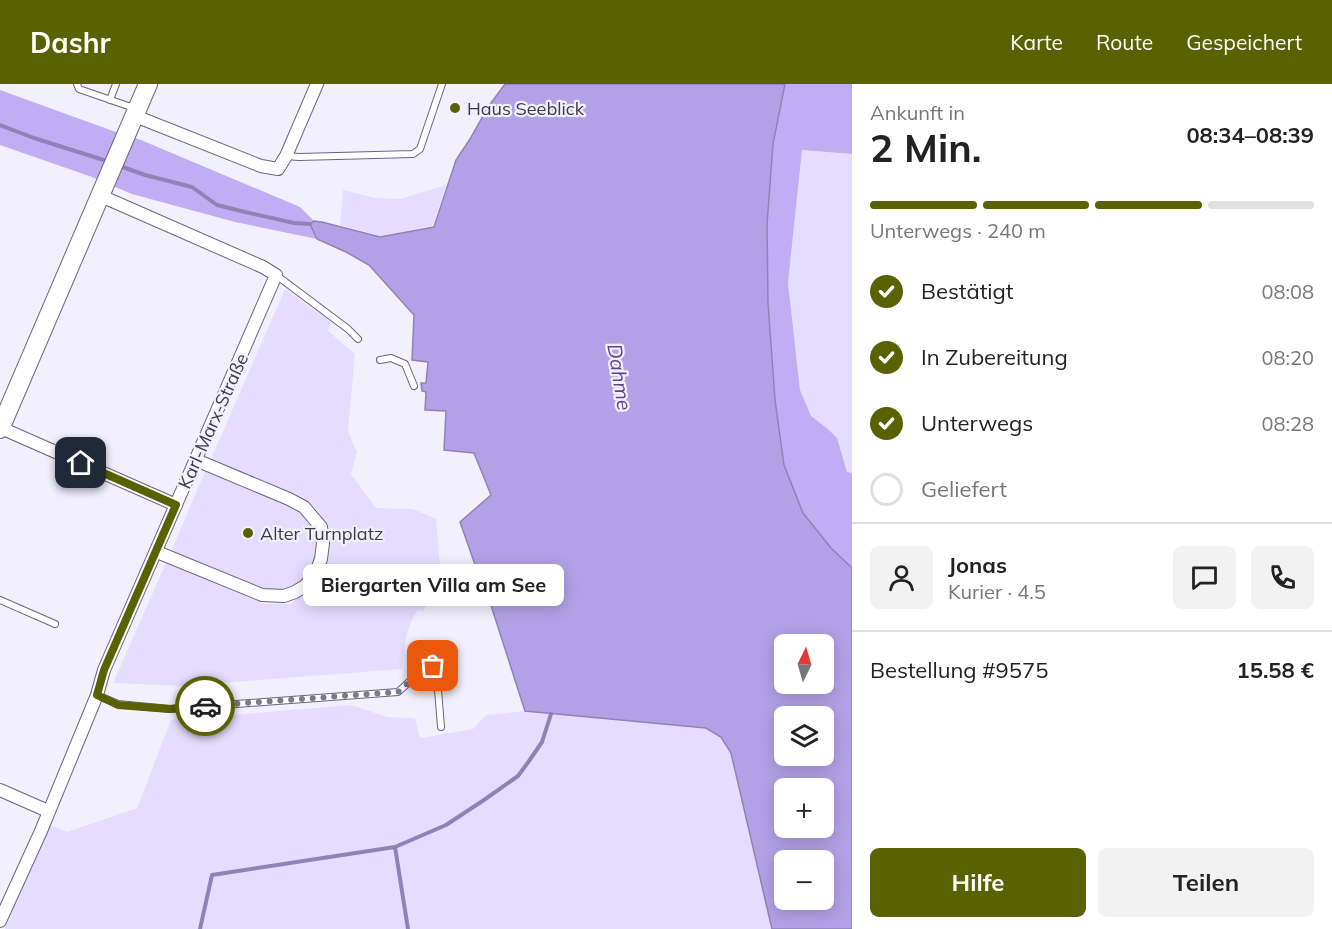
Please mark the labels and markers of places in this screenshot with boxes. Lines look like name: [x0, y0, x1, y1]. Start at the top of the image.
place label: Haus Seeblick: [467, 97, 585, 120]
marker: Haus Seeblick: [448, 101, 462, 115]
pin: [55, 437, 106, 488]
place label: Alter Turnplatz: [260, 522, 383, 545]
marker: Alter Turnplatz: [241, 526, 255, 540]
callout: Biergarten Villa am See: [302, 564, 564, 606]
pin: [407, 640, 458, 691]

